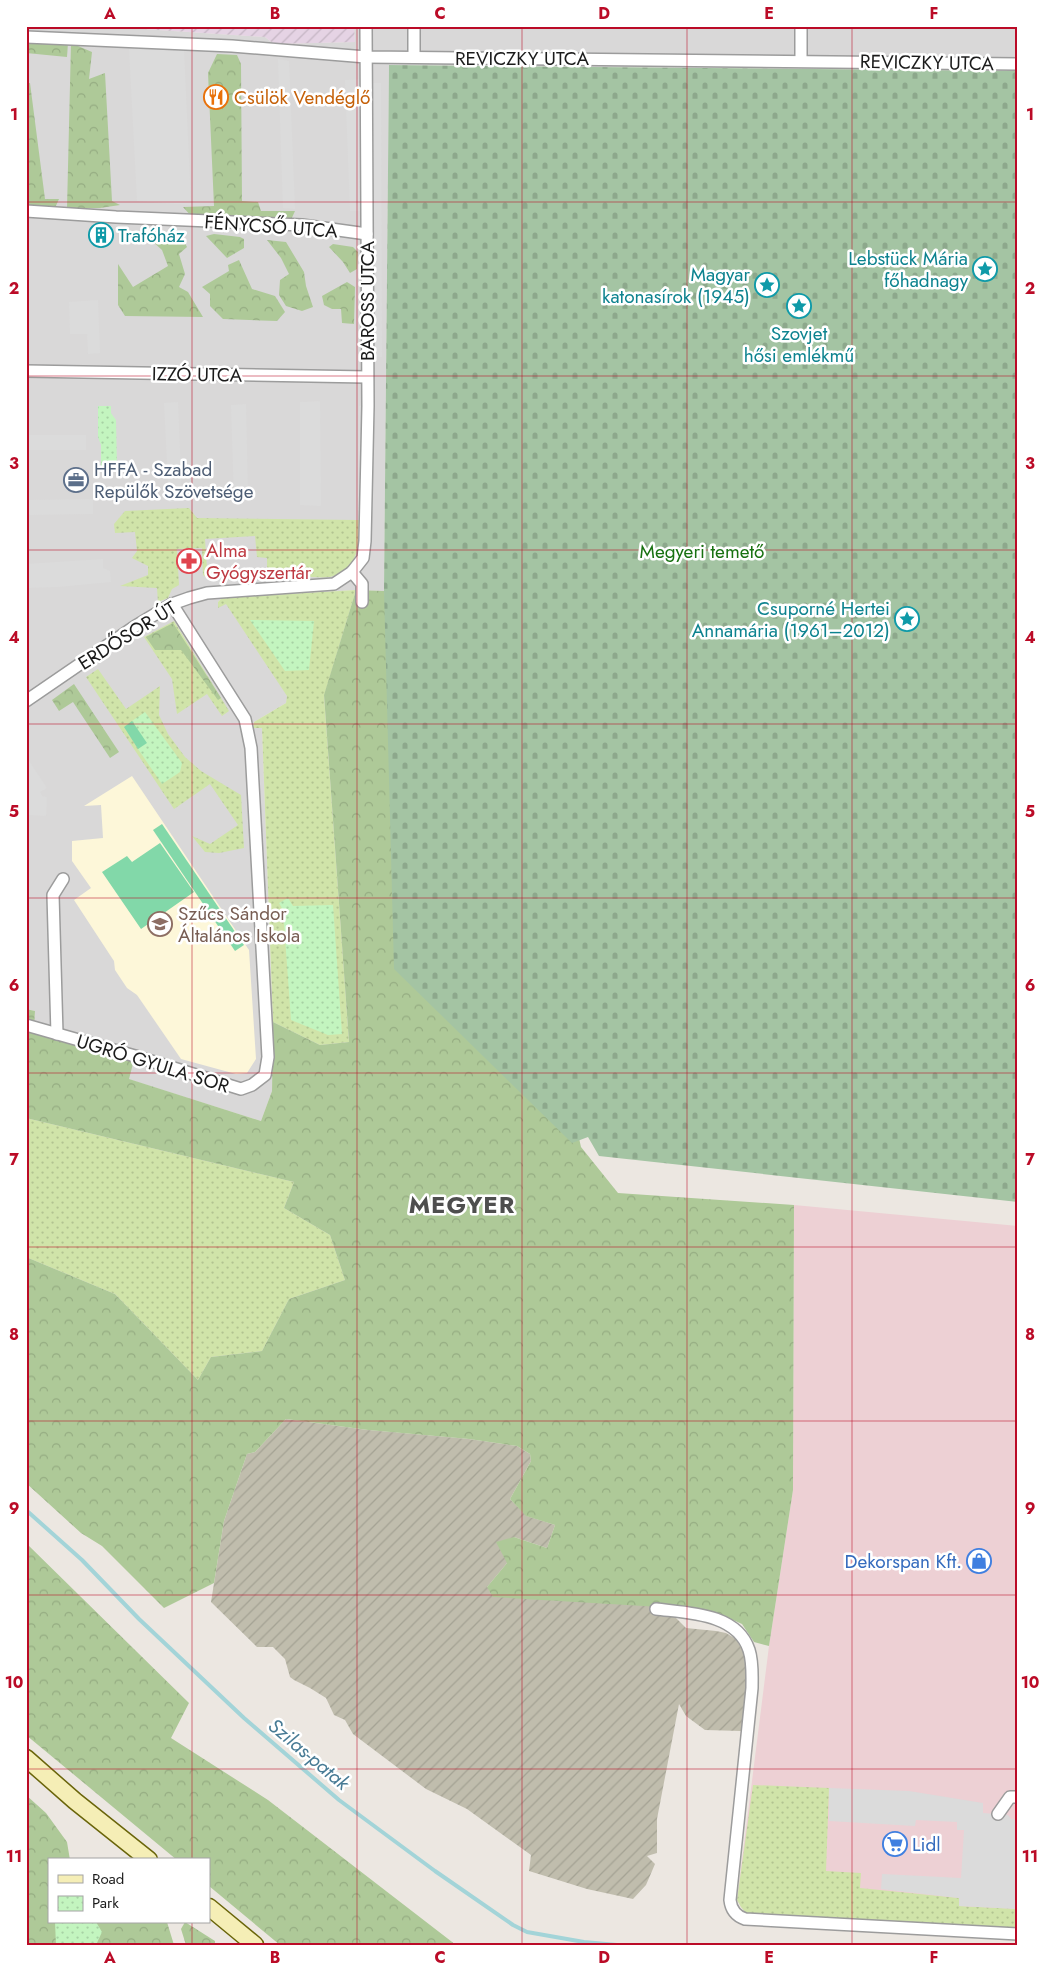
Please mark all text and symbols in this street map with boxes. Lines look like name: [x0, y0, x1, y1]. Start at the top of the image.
text: A: [103, 2, 116, 25]
text: B: [270, 2, 280, 25]
text: C: [434, 2, 446, 25]
text: D: [598, 2, 610, 25]
text: E: [764, 2, 774, 25]
text: F: [930, 2, 938, 25]
street label: REVICZKY UTCA: [455, 45, 589, 72]
street label: REVICZKY UTCA: [860, 48, 995, 77]
restaurant icon: Csülök Vendéglő: [203, 84, 229, 110]
place label: Csülök Vendéglő: [234, 84, 370, 111]
text: 1: [10, 103, 18, 126]
text: 1: [1026, 103, 1034, 126]
street label: FÉNYCSŐ UTCA: [203, 208, 339, 245]
building icon: Trafóház: [88, 222, 114, 248]
place label: Trafóház: [118, 222, 185, 249]
street label: BAROSS UTCA: [354, 241, 381, 361]
place label: Lebstück Mária főhadnagy: [848, 245, 969, 294]
place icon: Lebstück Mária főhadnagy: [972, 256, 998, 282]
place label: Magyar katonasírok (1945): [602, 261, 750, 310]
place icon: Magyar katonasírok (1945): [754, 272, 780, 298]
text: 2: [9, 277, 19, 300]
text: 2: [1025, 277, 1035, 300]
place icon: Szovjet hősi emlékmű: [786, 293, 812, 319]
place label: Szovjet hősi emlékmű: [744, 320, 854, 369]
street label: IZZÓ UTCA: [152, 360, 243, 389]
text: 3: [9, 452, 19, 475]
text: 3: [1025, 452, 1035, 475]
place label: HFFA - Szabad Repülők Szövetsége: [94, 456, 254, 505]
office icon: HFFA - Szabad Repülők Szövetsége: [63, 467, 89, 493]
place label: Alma Gyógyszertár: [206, 537, 312, 586]
park label: Megyeri temető: [640, 538, 764, 565]
pharmacy icon: Alma Gyógyszertár: [176, 548, 202, 574]
street label: ERDŐSOR ÚT: [73, 594, 182, 676]
place label: Csuporné Hertei Annamária (1961–2012): [692, 595, 890, 644]
place icon: Csuporné Hertei Annamária (1961–2012): [894, 606, 920, 632]
text: 4: [8, 626, 20, 649]
text: 4: [1024, 626, 1036, 649]
text: 5: [9, 800, 19, 823]
text: 5: [1025, 800, 1035, 823]
place label: Szűcs Sándor Általános Iskola: [178, 900, 300, 949]
school or university icon: Szűcs Sándor Általános Iskola: [147, 911, 173, 937]
text: 6: [9, 974, 19, 997]
text: 6: [1025, 974, 1035, 997]
street label: UGRÓ GYULA SOR: [73, 1027, 233, 1100]
text: 7: [9, 1148, 19, 1171]
text: 7: [1025, 1148, 1035, 1171]
district label: MEGYER: [409, 1187, 515, 1222]
text: 8: [9, 1323, 19, 1346]
text: 8: [1025, 1323, 1035, 1346]
text: 9: [9, 1497, 19, 1520]
text: 9: [1025, 1497, 1035, 1520]
place label: Dekorspan Kft.: [845, 1548, 962, 1575]
shop icon: Dekorspan Kft.: [966, 1548, 992, 1574]
text: 10: [5, 1671, 23, 1694]
text: 10: [1021, 1671, 1039, 1694]
water label: Szilas-patak: [262, 1712, 357, 1798]
supermarket icon: Lidl: [882, 1831, 908, 1857]
place label: Lidl: [912, 1831, 941, 1858]
text: 11: [6, 1845, 22, 1868]
text: 11: [1022, 1845, 1038, 1868]
legend: [48, 1858, 210, 1924]
text: Road: [92, 1868, 124, 1890]
text: Park: [92, 1892, 119, 1914]
text: A: [103, 1946, 116, 1969]
text: B: [270, 1946, 280, 1969]
text: C: [434, 1946, 446, 1969]
text: D: [598, 1946, 610, 1969]
text: E: [764, 1946, 774, 1969]
text: F: [930, 1946, 938, 1969]

